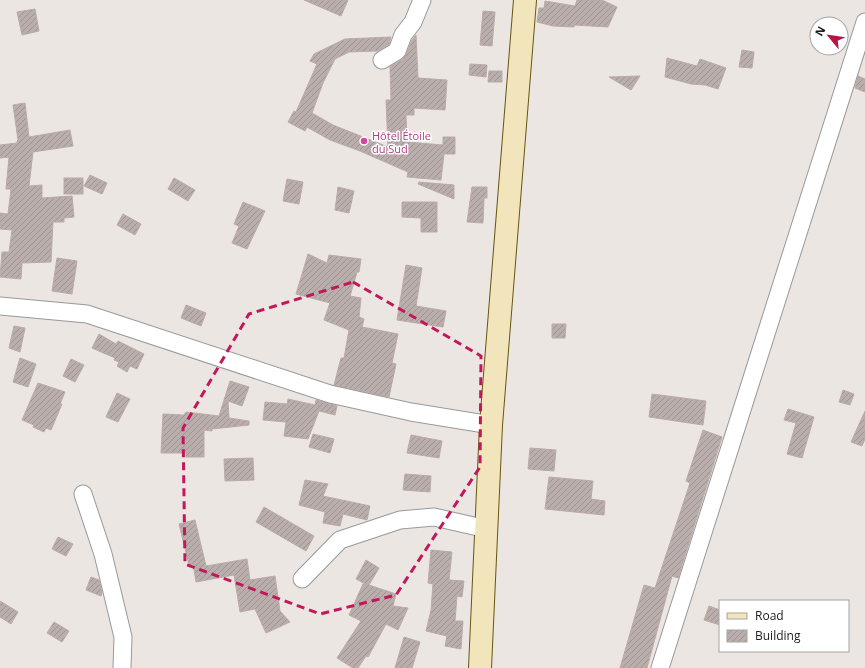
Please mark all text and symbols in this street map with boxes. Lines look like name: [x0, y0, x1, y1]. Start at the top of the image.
north arrow: [809, 16, 849, 56]
text: N: [811, 23, 829, 38]
place label: Hôtel Étoile du Sud: [372, 128, 431, 156]
marker: Hôtel Étoile du Sud: [359, 136, 369, 146]
legend: [719, 600, 849, 652]
text: Road: [755, 607, 784, 624]
text: Building: [755, 627, 801, 644]

